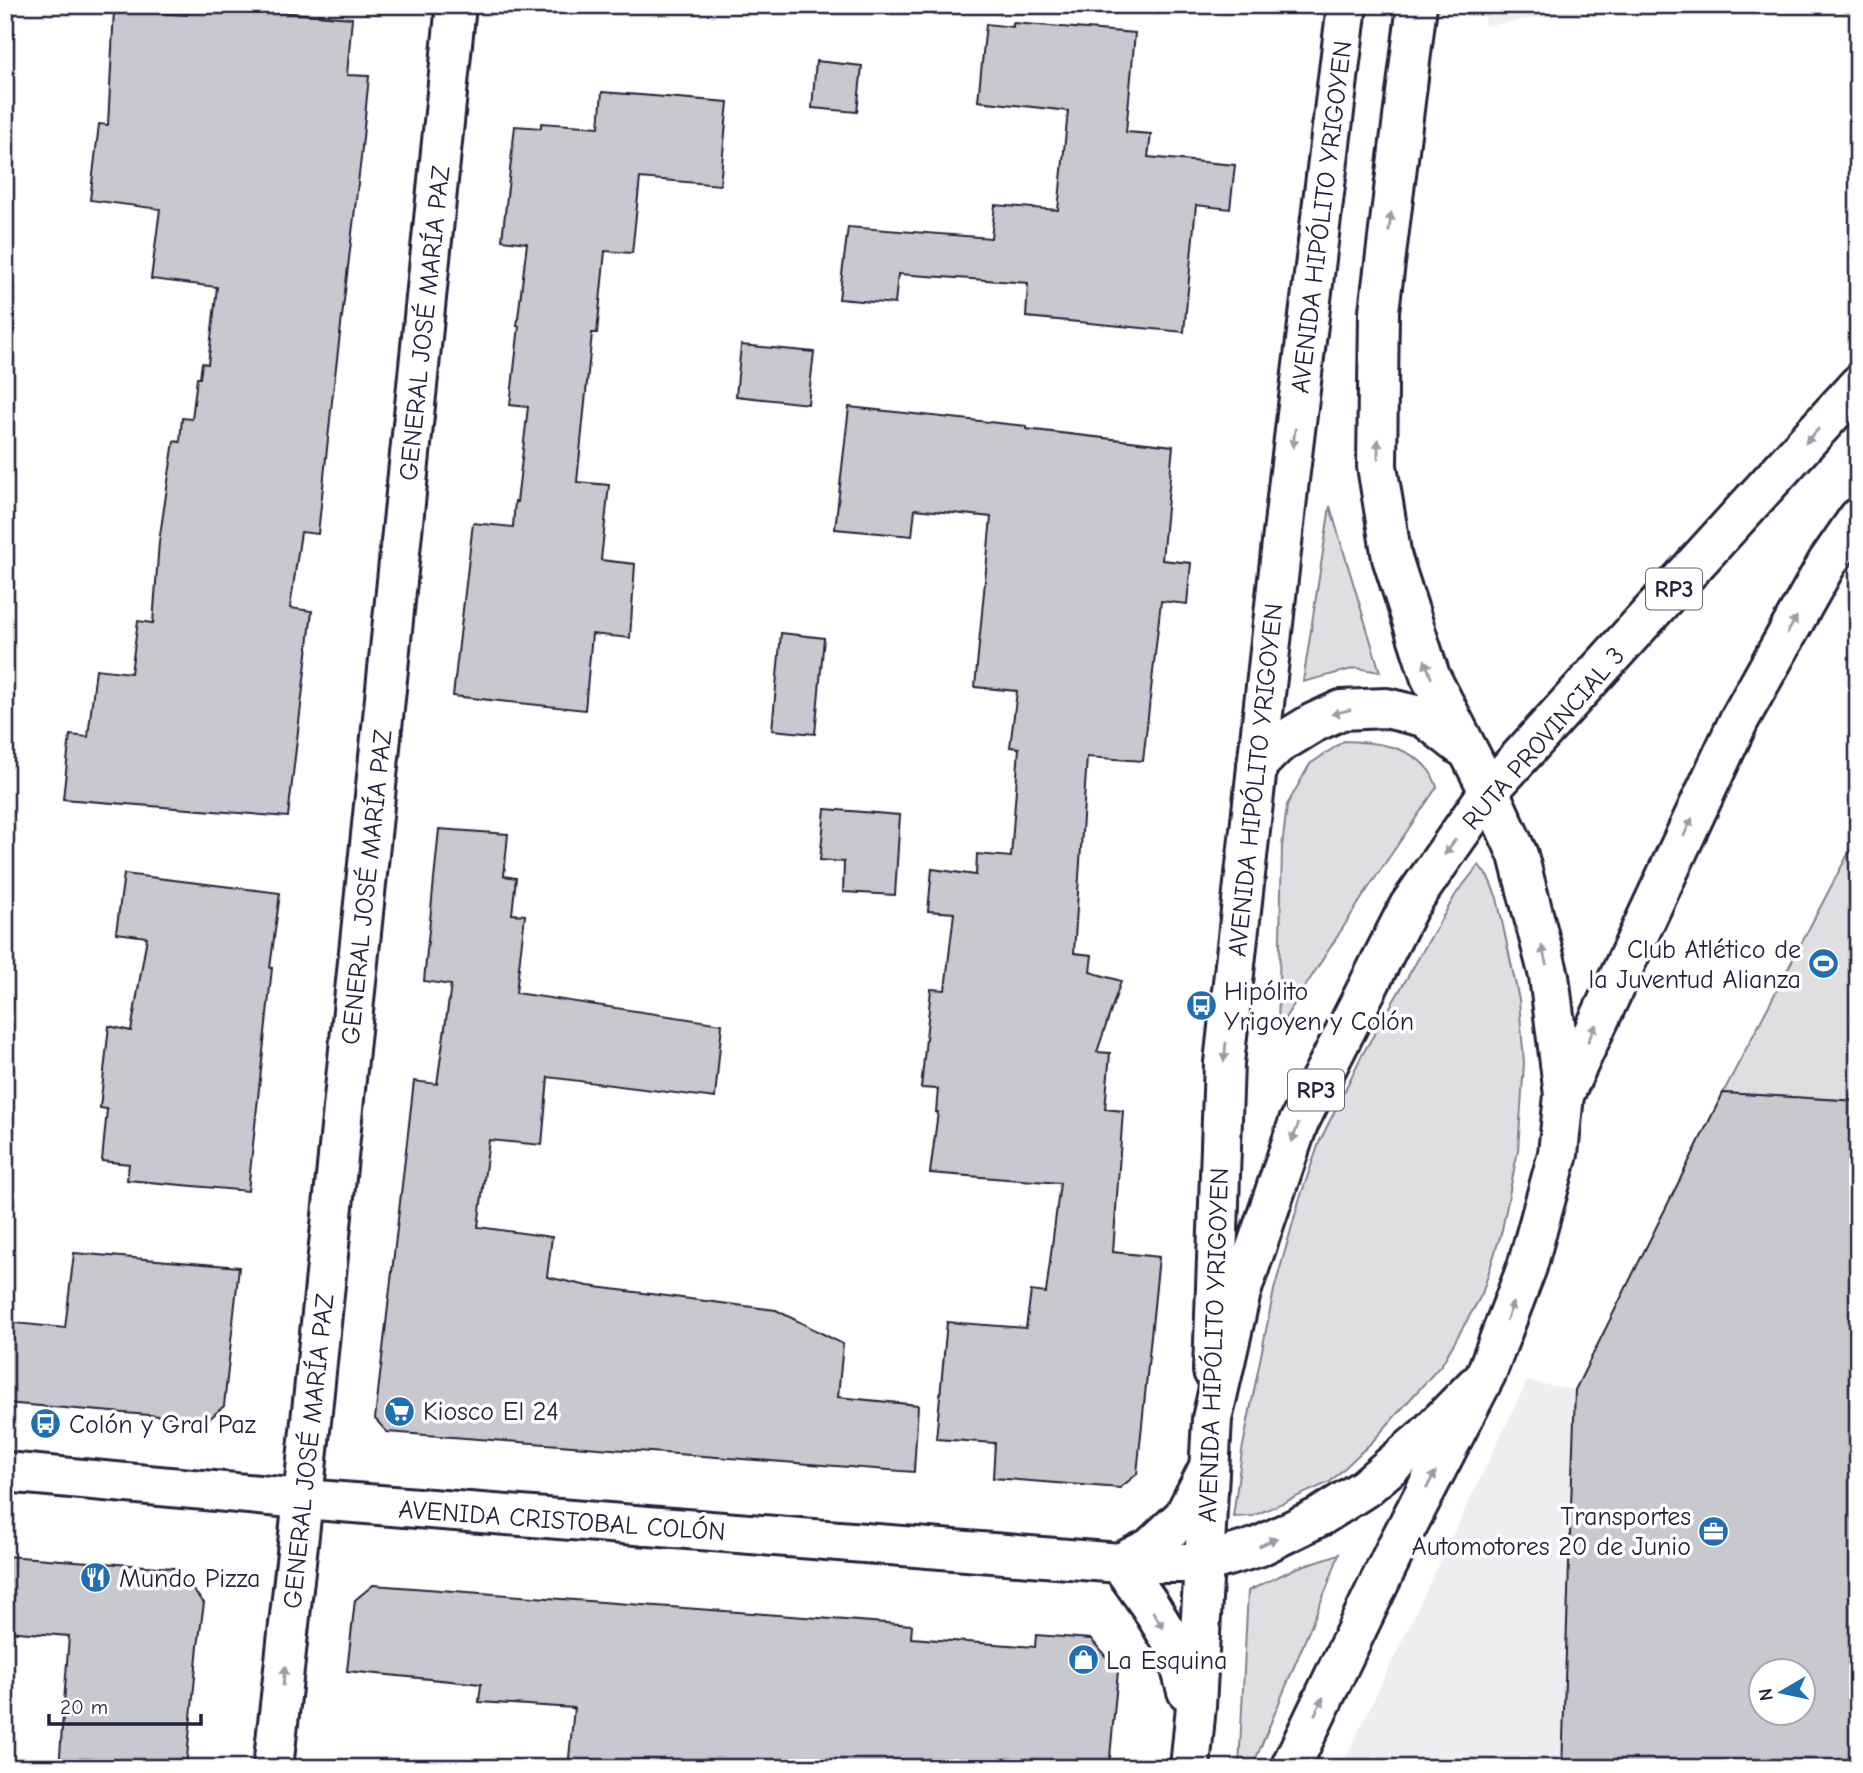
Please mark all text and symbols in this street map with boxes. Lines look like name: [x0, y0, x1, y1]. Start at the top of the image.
street label: AVENIDA HIPÓLITO YRIGOYEN: [1284, 39, 1359, 395]
street label: GENERAL JOSÉ MARÍA PAZ: [393, 164, 456, 482]
one-way arrow: [1384, 211, 1395, 233]
one-way arrow: [1288, 427, 1299, 449]
one-way arrow: [1804, 427, 1820, 445]
one-way arrow: [1372, 437, 1384, 459]
road number: RP3: [1646, 568, 1702, 610]
street label: AVENIDA HIPÓLITO YRIGOYEN: [1222, 602, 1289, 958]
one-way arrow: [1786, 615, 1798, 635]
street label: RUTA PROVINCIAL 3: [1456, 641, 1631, 836]
one-way arrow: [1422, 659, 1433, 680]
one-way arrow: [1330, 707, 1352, 718]
street label: GENERAL JOSÉ MARÍA PAZ: [335, 728, 398, 1046]
one-way arrow: [1682, 817, 1694, 837]
one-way arrow: [1443, 838, 1457, 856]
place label: Club Atlético de la Juventud Alianza: [1589, 935, 1801, 995]
one-way arrow: [1538, 944, 1549, 966]
sports icon: Club Atlético de la Juventud Alianza: [1807, 947, 1841, 981]
place label: Hipólito Yrigoyen y Colón: [1224, 977, 1414, 1037]
bus stop icon: Hipólito Yrigoyen y Colón: [1184, 989, 1218, 1023]
one-way arrow: [1586, 1023, 1598, 1043]
one-way arrow: [1219, 1041, 1230, 1063]
road number: RP3: [1288, 1070, 1344, 1110]
one-way arrow: [1290, 1122, 1301, 1143]
street label: AVENIDA HIPÓLITO YRIGOYEN: [1192, 1167, 1235, 1523]
street label: GENERAL JOSÉ MARÍA PAZ: [277, 1292, 340, 1610]
one-way arrow: [1505, 1300, 1516, 1321]
supermarket icon: Kiosco El 24: [383, 1394, 417, 1428]
place label: Kiosco El 24: [423, 1397, 559, 1427]
bus stop icon: Colón y Gral Paz: [29, 1407, 63, 1441]
place label: Colón y Gral Paz: [69, 1410, 256, 1440]
one-way arrow: [1425, 1470, 1437, 1490]
street label: AVENIDA CRISTOBAL COLÓN: [398, 1494, 726, 1547]
place label: Transportes Automotores 20 de Junio: [1412, 1502, 1691, 1562]
office icon: Transportes Automotores 20 de Junio: [1697, 1514, 1731, 1548]
one-way arrow: [1258, 1536, 1278, 1547]
restaurant icon: Mundo Pizza: [79, 1561, 113, 1595]
place label: Mundo Pizza: [119, 1564, 261, 1594]
one-way arrow: [1152, 1610, 1165, 1629]
shop icon: La Esquina: [1066, 1643, 1100, 1677]
place label: La Esquina: [1106, 1646, 1227, 1676]
north arrow: [1748, 1658, 1818, 1728]
one-way arrow: [278, 1664, 289, 1686]
scale bar: [49, 1682, 201, 1726]
text: N: [1754, 1687, 1778, 1702]
text: 20 m: [60, 1695, 108, 1719]
one-way arrow: [1314, 1696, 1325, 1716]

